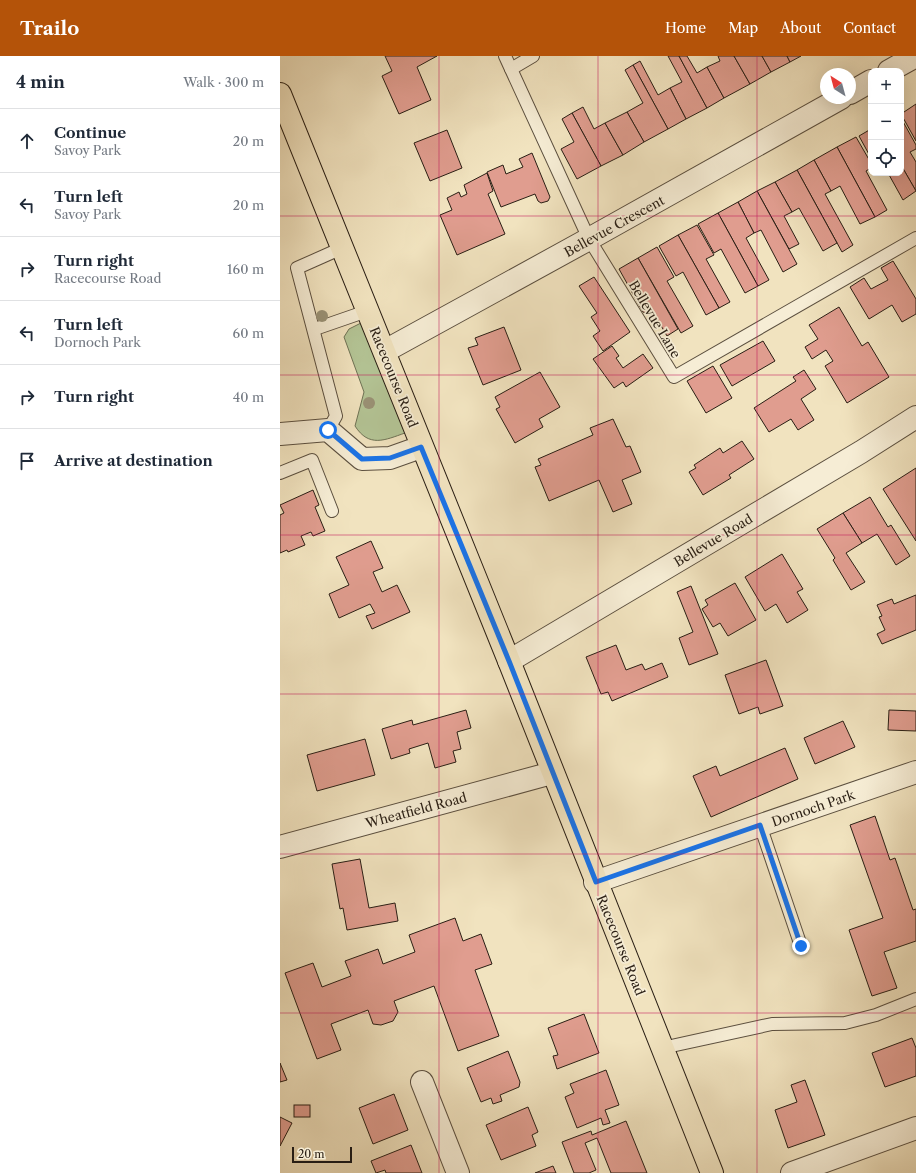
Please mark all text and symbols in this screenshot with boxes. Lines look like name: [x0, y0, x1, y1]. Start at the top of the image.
text: Trailo: [20, 17, 79, 40]
text: Home: [665, 19, 706, 37]
text: Map: [728, 19, 758, 37]
text: About: [780, 19, 821, 37]
text: Contact: [843, 19, 896, 37]
north arrow: [820, 68, 856, 104]
map controls: [868, 68, 904, 176]
button: +: [868, 68, 904, 104]
text: 4 min: [16, 72, 65, 92]
text: Walk · 300 m: [183, 74, 264, 90]
button: −: [868, 104, 904, 140]
text: Continue: [54, 123, 126, 142]
icon: ahead: [16, 130, 38, 152]
text: 20 m: [233, 133, 264, 149]
button: locate: [868, 140, 904, 176]
text: Savoy Park: [54, 142, 121, 158]
text: Turn left: [54, 187, 123, 206]
street label: Bellevue Crescent: [561, 192, 667, 260]
icon: left: [16, 194, 38, 216]
text: 20 m: [233, 197, 264, 213]
text: Savoy Park: [54, 206, 121, 222]
text: Turn right: [54, 251, 134, 270]
icon: right: [16, 258, 38, 280]
text: 160 m: [227, 261, 264, 277]
text: Racecourse Road: [54, 270, 161, 286]
street label: Bellevue Lane: [626, 277, 684, 361]
text: Turn left: [54, 315, 123, 334]
icon: left: [16, 322, 38, 344]
street label: Racecourse Road: [366, 324, 422, 430]
text: 60 m: [233, 325, 264, 341]
text: Dornoch Park: [54, 334, 141, 350]
icon: right: [16, 386, 38, 408]
text: Turn right: [54, 387, 134, 406]
text: 40 m: [233, 389, 264, 405]
route start: [319, 421, 337, 439]
icon: arrive: [16, 450, 38, 472]
text: Arrive at destination: [54, 451, 213, 470]
street label: Bellevue Road: [671, 510, 755, 570]
street label: Dornoch Park: [769, 786, 857, 830]
street label: Wheatfield Road: [363, 789, 469, 831]
street label: Racecourse Road: [593, 892, 649, 998]
route end: [792, 937, 810, 955]
scale bar: [292, 1145, 352, 1164]
text: 20 m: [298, 1147, 324, 1161]

